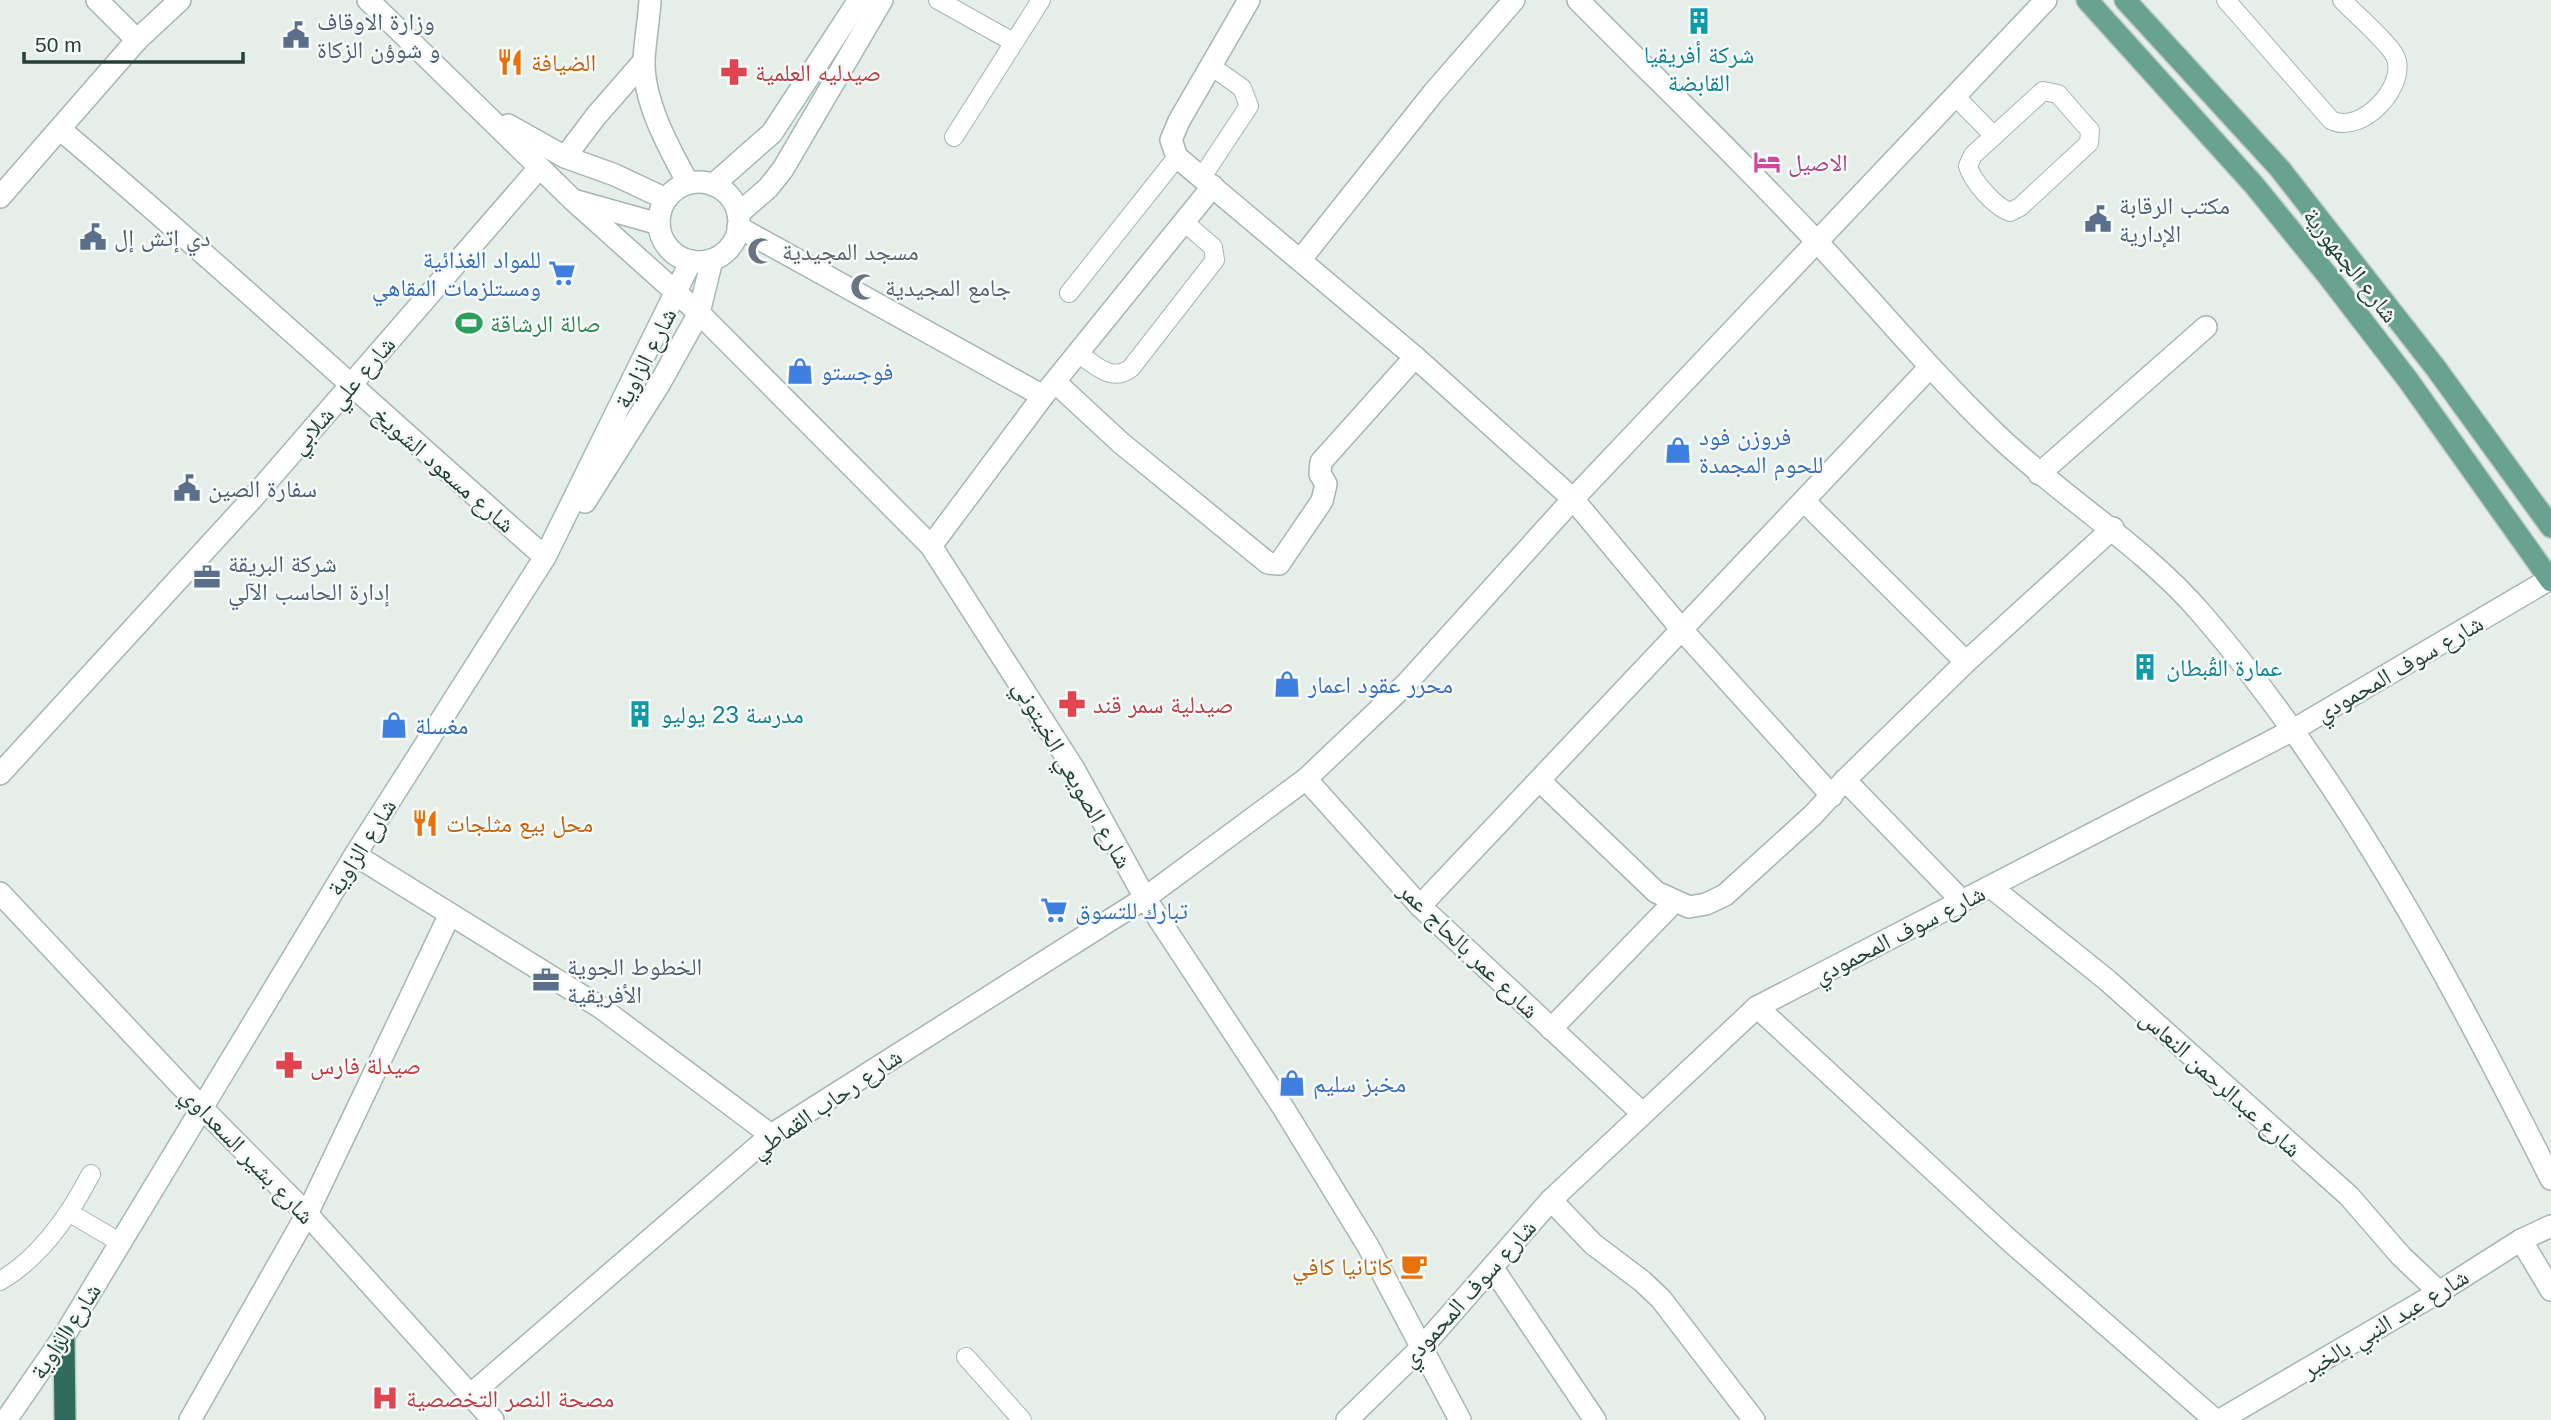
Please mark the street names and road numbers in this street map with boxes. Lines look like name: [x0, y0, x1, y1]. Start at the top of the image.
street label: شارع الجمهورية: [2296, 202, 2404, 329]
street label: شارع الزاوية: [608, 303, 684, 414]
street label: شارع علي شلابي: [284, 331, 405, 463]
street label: شارع مسعود الشويخ: [366, 400, 520, 539]
street label: شارع سوف المحمودي: [2310, 609, 2491, 732]
street label: شارع الصويعي الخيتوني: [1003, 675, 1138, 876]
street label: شارع الزاوية: [321, 794, 403, 901]
street label: شارع عمر بالحاج عمر: [1391, 876, 1545, 1025]
street label: شارع سوف المحمودي: [1809, 879, 1992, 994]
street label: شارع عبدالرحمن النعاس: [2134, 1004, 2307, 1164]
street label: شارع رحاب القماطي: [745, 1042, 910, 1169]
street label: شارع بشير السعداوي: [172, 1081, 320, 1233]
street label: شارع سوف المحمودي: [1395, 1214, 1546, 1376]
street label: شارع عبد النبي بالخير: [2296, 1263, 2476, 1389]
street label: شارع الزاوية: [24, 1278, 108, 1385]

